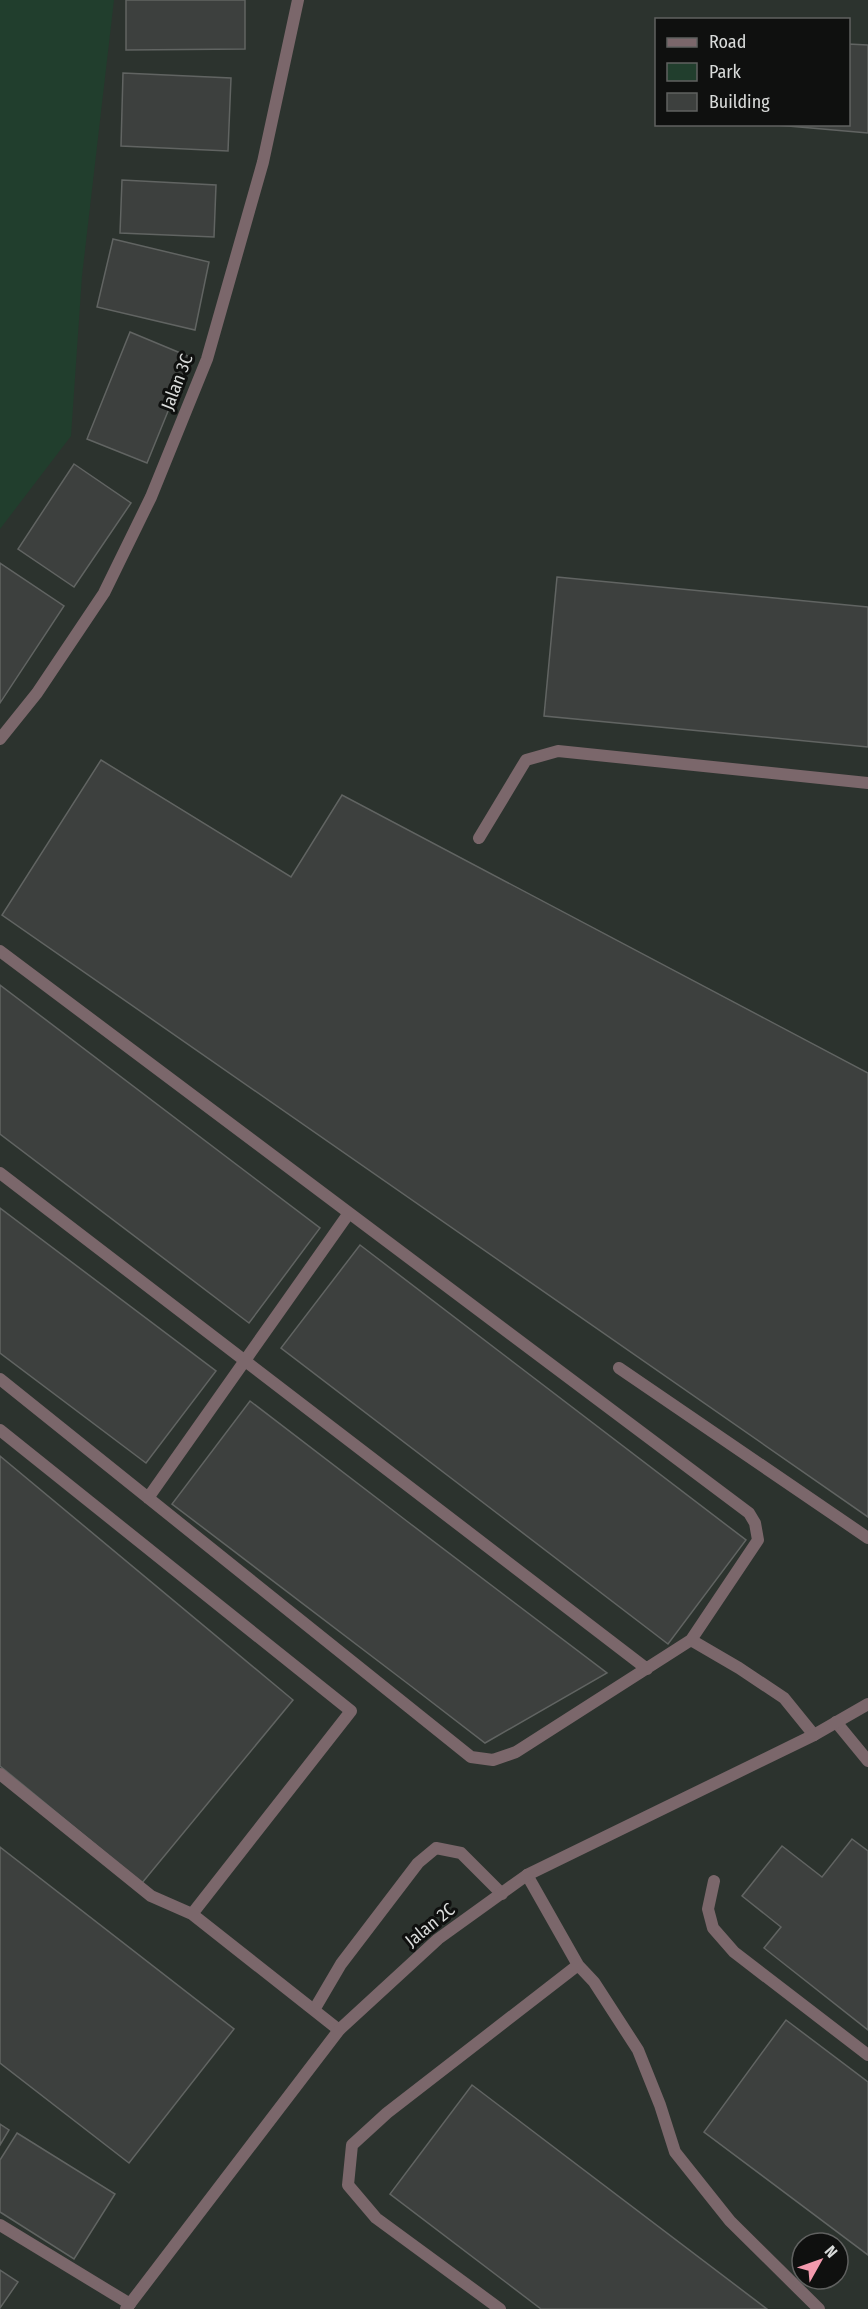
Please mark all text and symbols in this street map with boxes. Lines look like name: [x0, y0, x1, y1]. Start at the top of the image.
legend: [655, 18, 850, 126]
text: Road: [709, 31, 746, 53]
text: Park: [709, 61, 742, 83]
text: Building: [709, 91, 770, 113]
street label: Jalan 3C: [156, 351, 198, 413]
street label: Jalan 2C: [401, 1898, 459, 1952]
north arrow: [790, 2231, 850, 2291]
text: N: [821, 2242, 841, 2261]

